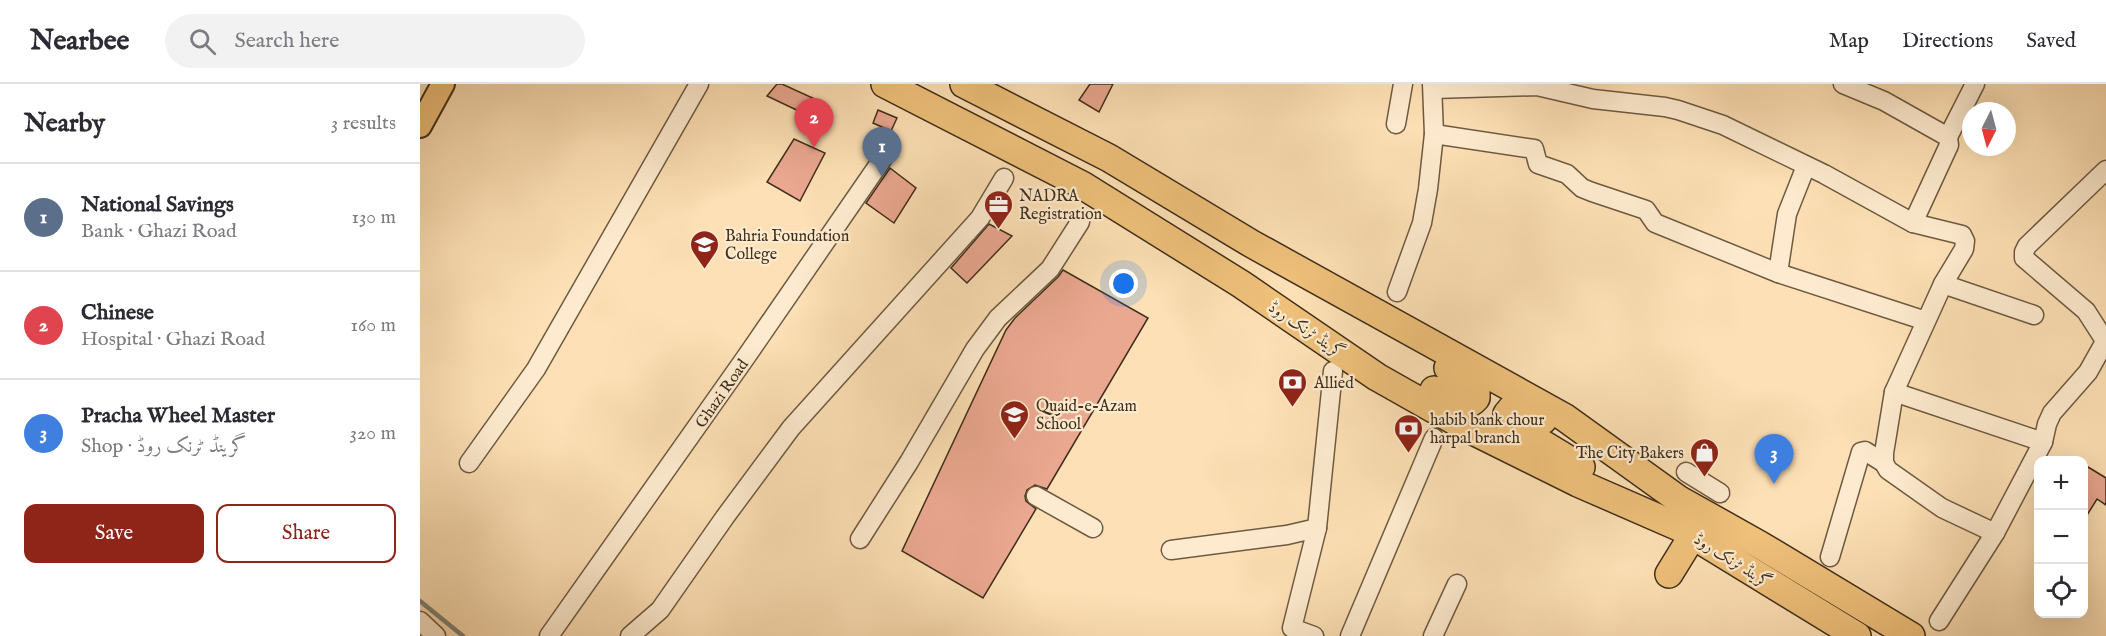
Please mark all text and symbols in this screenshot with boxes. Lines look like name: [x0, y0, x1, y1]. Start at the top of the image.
search box: [165, 14, 585, 68]
text: Nearbee: [30, 24, 129, 59]
icon: search: [186, 25, 219, 58]
text: Search here: [234, 27, 339, 55]
text: Map: [1829, 28, 1869, 55]
text: Directions: [1902, 28, 1993, 55]
text: Saved: [2026, 28, 2076, 55]
pin: 2: [794, 98, 834, 148]
north arrow: [1962, 102, 2016, 156]
text: Nearby: [24, 107, 105, 140]
text: 3 results: [331, 111, 396, 136]
pin: 1: [862, 128, 902, 177]
place label: NADRA Registration: [1019, 187, 1103, 225]
office icon: NADRA Registration: [982, 188, 1014, 230]
text: National Savings: [81, 191, 234, 219]
text: 1: [40, 205, 47, 230]
text: 130 m: [351, 205, 396, 230]
text: Bank · Ghazi Road: [81, 219, 237, 244]
place label: Bahria Foundation College: [725, 227, 850, 265]
school or university icon: Bahria Foundation College: [688, 228, 720, 270]
your location: [1109, 269, 1138, 298]
street label: گرینڈ ٹرنک روڈ: [1264, 296, 1349, 363]
text: Chinese: [81, 299, 154, 327]
text: 2: [39, 313, 48, 338]
text: 160 m: [350, 313, 396, 338]
text: Hospital · Ghazi Road: [81, 327, 265, 352]
street label: Ghazi Road: [692, 355, 754, 432]
bank icon: Allied: [1277, 366, 1309, 408]
place label: Allied: [1313, 374, 1354, 394]
place label: Quaid-e-Azam School: [1036, 397, 1137, 435]
school or university icon: Quaid-e-Azam School: [999, 398, 1031, 440]
text: Pracha Wheel Master: [81, 402, 275, 430]
place label: habib bank chour harpal branch: [1430, 411, 1544, 449]
bank icon: habib bank chour harpal branch: [1393, 412, 1425, 454]
text: 3: [40, 421, 47, 446]
text: 320 m: [350, 421, 396, 446]
text: Shop · گرینڈ ٹرنک روڈ: [81, 434, 246, 459]
pin: 3: [1754, 434, 1794, 484]
shop icon: The City Bakers: [1689, 436, 1721, 478]
place label: The City Bakers: [1576, 444, 1684, 464]
map controls: [2034, 456, 2088, 618]
button: +: [2034, 456, 2088, 510]
button: Save: [24, 504, 204, 563]
button: Share: [216, 504, 396, 563]
button: −: [2034, 510, 2088, 564]
street label: گرینڈ ٹرنک روڈ: [1689, 528, 1776, 593]
button: locate: [2034, 564, 2088, 618]

